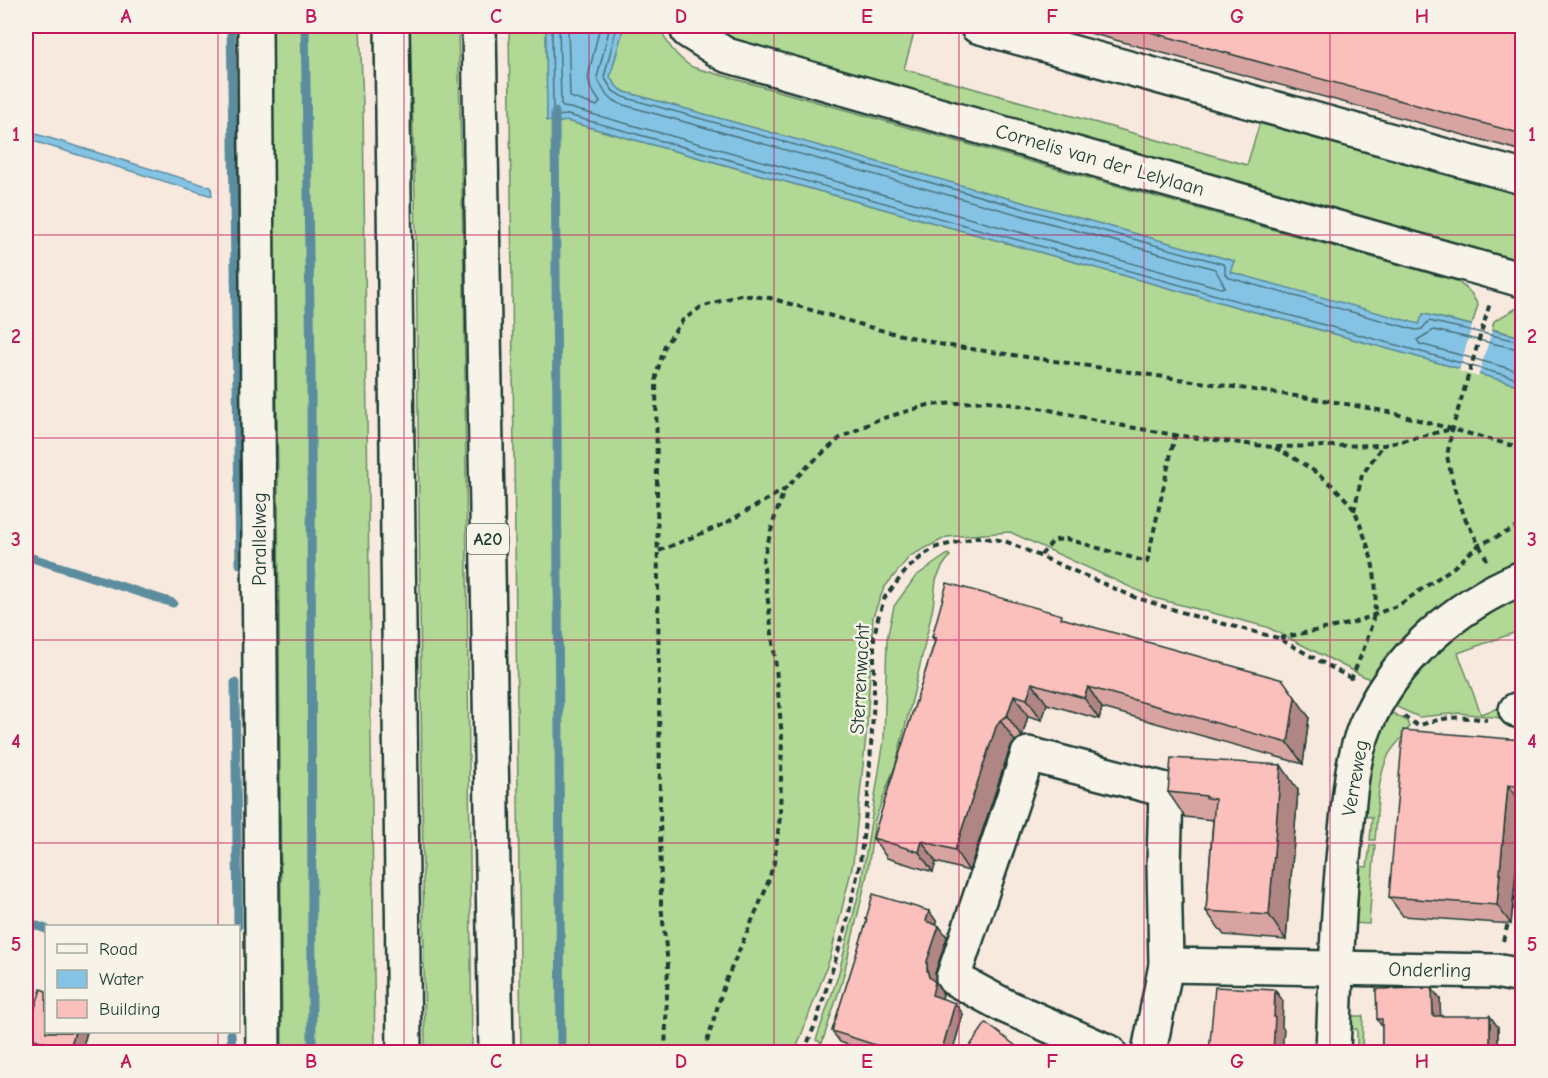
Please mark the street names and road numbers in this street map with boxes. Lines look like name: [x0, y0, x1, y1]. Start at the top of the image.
street label: Cornelis van der Lelylaan: [993, 119, 1207, 201]
street label: Parallelweg: [248, 492, 271, 586]
road number: A20: [467, 524, 509, 554]
street label: Sterrenwacht: [846, 622, 874, 735]
street label: Verreweg: [1337, 738, 1373, 818]
street label: Onderling: [1388, 958, 1472, 982]

